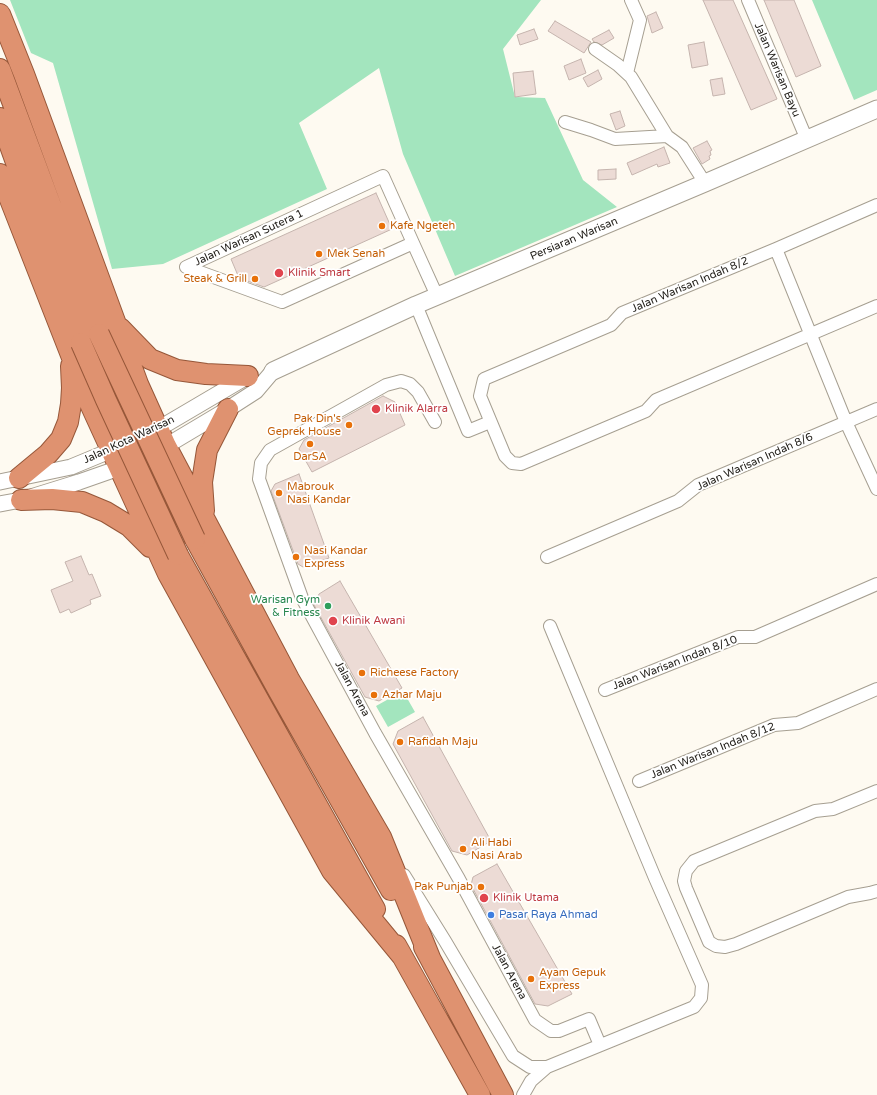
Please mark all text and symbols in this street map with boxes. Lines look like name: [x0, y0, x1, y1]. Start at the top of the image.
street label: Jalan Warisan Bayu: [751, 21, 803, 119]
street label: Jalan Warisan Sutera 1: [193, 207, 305, 269]
street label: Persiaran Warisan: [528, 215, 620, 263]
place label: Kafe Ngeteh: [390, 219, 455, 233]
marker: Kafe Ngeteh: [377, 221, 387, 231]
place label: Mek Senah: [327, 247, 385, 261]
marker: Mek Senah: [314, 249, 324, 259]
street label: Jalan Warisan Indah 8/2: [630, 254, 750, 316]
place label: Klinik Smart: [288, 266, 351, 280]
marker: Klinik Smart: [273, 267, 285, 279]
place label: Steak & Grill: [183, 272, 247, 286]
marker: Steak & Grill: [250, 274, 260, 284]
place label: Klinik Alarra: [385, 402, 448, 416]
marker: Klinik Alarra: [370, 403, 382, 415]
place label: Pak Din's Geprek House: [267, 412, 341, 438]
street label: Jalan Kota Warisan: [81, 413, 177, 467]
marker: Pak Din's Geprek House: [344, 420, 354, 430]
street label: Jalan Warisan Indah 8/6: [695, 430, 815, 494]
marker: DarSA: [305, 439, 315, 449]
place label: DarSA: [293, 450, 327, 464]
place label: Mabrouk Nasi Kandar: [287, 480, 350, 506]
marker: Mabrouk Nasi Kandar: [274, 488, 284, 498]
place label: Nasi Kandar Express: [304, 544, 367, 570]
marker: Nasi Kandar Express: [291, 552, 301, 562]
place label: Warisan Gym & Fitness: [251, 593, 320, 619]
marker: Warisan Gym & Fitness: [323, 601, 333, 611]
place label: Klinik Awani: [342, 614, 405, 628]
marker: Klinik Awani: [327, 615, 339, 627]
street label: Jalan Warisan Indah 8/10: [611, 633, 739, 693]
street label: Jalan Arena: [332, 659, 372, 719]
place label: Richeese Factory: [370, 666, 459, 680]
marker: Richeese Factory: [357, 668, 367, 678]
place label: Azhar Maju: [382, 688, 442, 702]
marker: Azhar Maju: [369, 690, 379, 700]
street label: Jalan Warisan Indah 8/12: [649, 720, 777, 782]
place label: Rafidah Maju: [408, 735, 478, 749]
marker: Rafidah Maju: [395, 737, 405, 747]
place label: Ali Habi Nasi Arab: [471, 836, 522, 862]
marker: Ali Habi Nasi Arab: [458, 844, 468, 854]
place label: Pak Punjab: [414, 880, 473, 894]
marker: Pak Punjab: [476, 882, 486, 892]
place label: Klinik Utama: [493, 891, 559, 905]
marker: Klinik Utama: [478, 892, 490, 904]
place label: Pasar Raya Ahmad: [499, 908, 598, 922]
marker: Pasar Raya Ahmad: [486, 910, 496, 920]
street label: Jalan Arena: [489, 942, 529, 1002]
place label: Ayam Gepuk Express: [539, 966, 606, 992]
marker: Ayam Gepuk Express: [526, 974, 536, 984]

